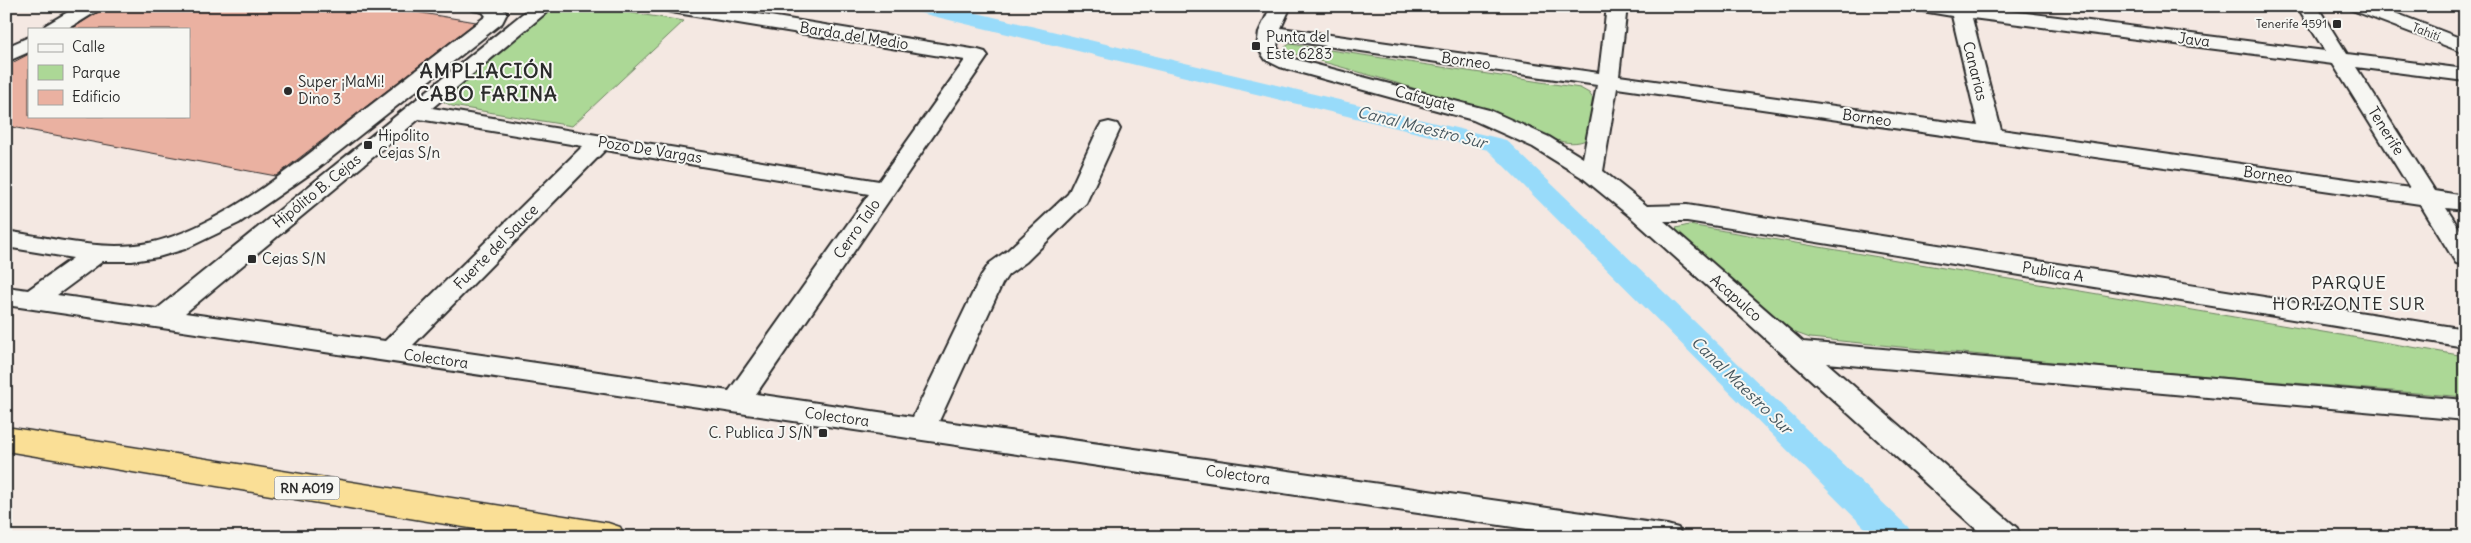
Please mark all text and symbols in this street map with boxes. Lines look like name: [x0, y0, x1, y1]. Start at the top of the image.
place label: Tenerife 4591: [2256, 16, 2327, 31]
street label: Barda del Medio: [798, 18, 910, 53]
marker: Tenerife 4591: [2331, 18, 2343, 30]
street label: Tahití: [2410, 19, 2443, 44]
place label: Punta del Este 6283: [1266, 27, 1332, 63]
legend: [28, 28, 190, 118]
street label: Java: [2177, 28, 2211, 51]
text: Calle: [72, 37, 105, 56]
street label: Canarias: [1959, 39, 1992, 103]
marker: Punta del Este 6283: [1250, 40, 1262, 52]
street label: Borneo: [1440, 48, 1492, 73]
district label: AMPLIACIÓN CABO FARINA: [416, 58, 558, 106]
text: Parque: [72, 63, 120, 82]
place label: Super ¡MaMi! Dino 3: [298, 72, 384, 108]
street label: Cafayate: [1393, 81, 1457, 116]
marker: Super ¡MaMi! Dino 3: [282, 85, 294, 97]
text: Edificio: [72, 87, 120, 106]
water label: Canal Maestro Sur: [1355, 101, 1491, 153]
street label: Tenerife: [2364, 103, 2409, 159]
street label: Borneo: [1841, 105, 1893, 130]
place label: Hipolito Cejas S/n: [378, 126, 440, 162]
street label: Pozo De Vargas: [597, 132, 704, 167]
marker: Hipolito Cejas S/n: [362, 139, 374, 151]
street label: Hipólito B. Cejas: [269, 149, 365, 232]
street label: Borneo: [2242, 162, 2294, 187]
street label: Cerro Talo: [829, 195, 884, 262]
street label: Fuerte del Sauce: [449, 200, 542, 293]
place label: Cejas S/N: [262, 249, 326, 268]
marker: Cejas S/N: [246, 253, 258, 265]
street label: Publica A: [2021, 257, 2086, 286]
street label: Acapulco: [1707, 270, 1766, 325]
district label: PARQUE HORIZONTE SUR: [2272, 271, 2426, 315]
water label: Canal Maestro Sur: [1687, 332, 1798, 440]
street label: Colectora: [402, 345, 470, 373]
street label: Colectora: [803, 403, 871, 431]
place label: C. Publica J S/N: [708, 423, 813, 442]
marker: C. Publica J S/N: [817, 427, 829, 439]
street label: Colectora: [1204, 461, 1272, 489]
road number: RN A019: [274, 476, 340, 499]

